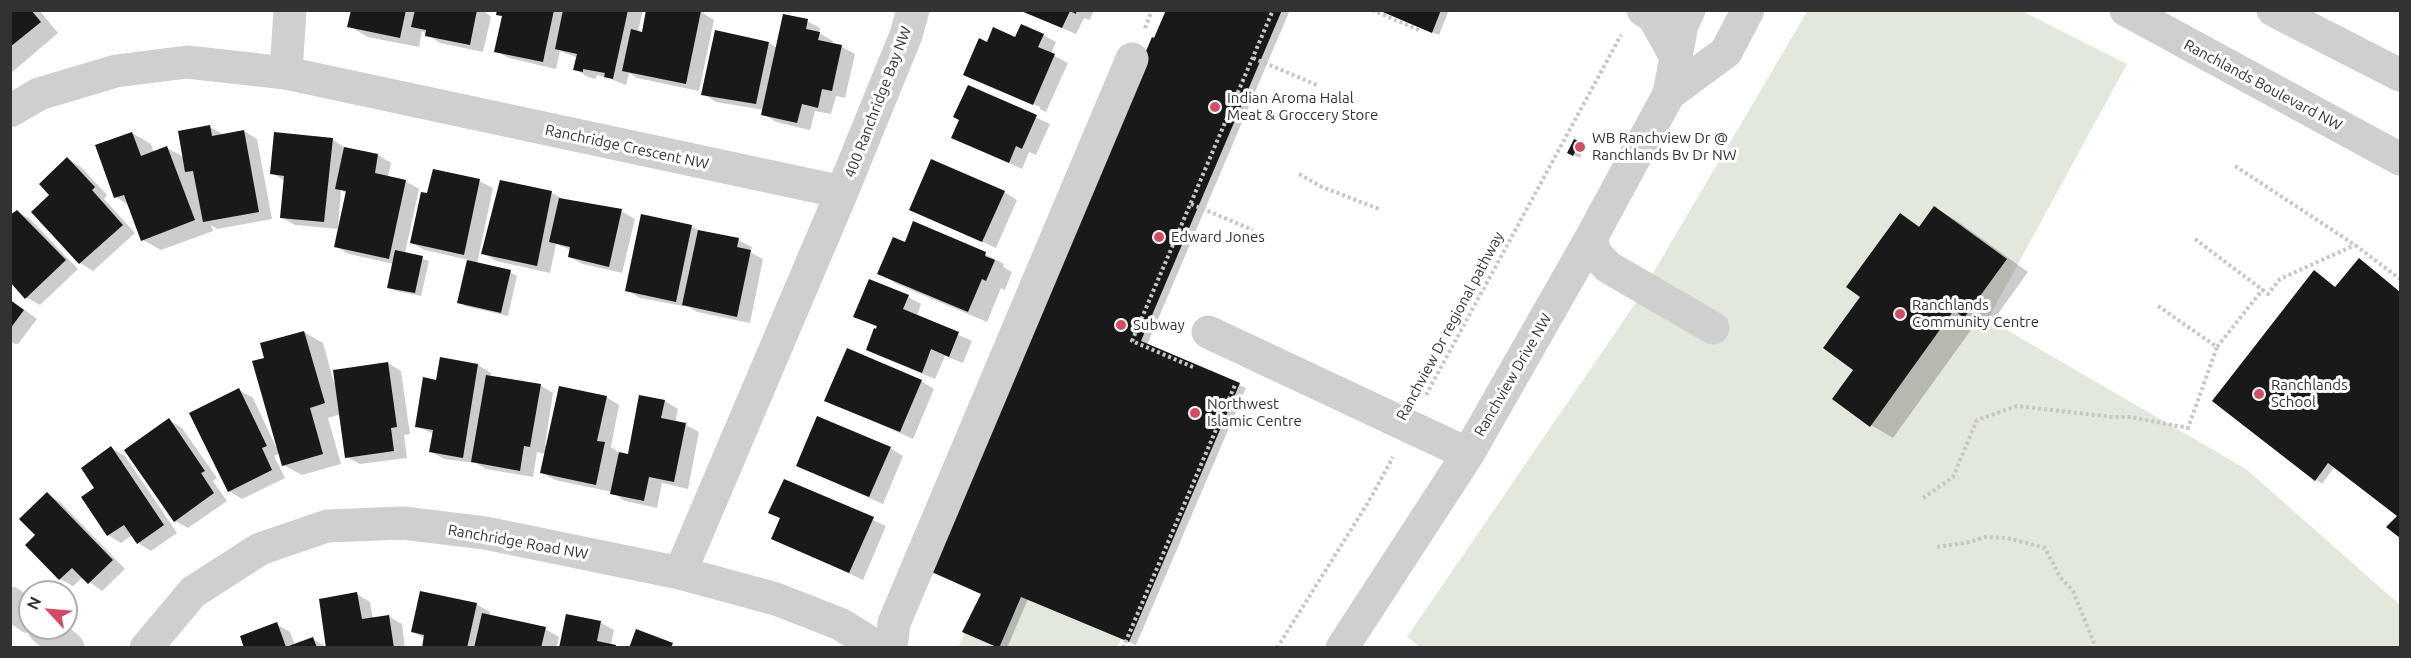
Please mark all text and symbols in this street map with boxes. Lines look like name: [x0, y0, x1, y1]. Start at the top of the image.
street label: 400 Ranchridge Bay NW: [841, 24, 915, 180]
street label: Ranchlands Boulevard NW: [2181, 36, 2345, 134]
place label: Indian Aroma Halal Meat & Groccery Store: [1227, 89, 1378, 124]
marker: Indian Aroma Halal Meat & Groccery Store: [1208, 100, 1222, 114]
street label: Ranchridge Crescent NW: [544, 121, 710, 173]
place label: WB Ranchview Dr @ Ranchlands Bv Dr NW: [1592, 129, 1737, 164]
marker: WB Ranchview Dr @ Ranchlands Bv Dr NW: [1573, 140, 1587, 154]
place label: Edward Jones: [1171, 228, 1265, 246]
street label: Ranchview Dr regional pathway: [1392, 229, 1508, 423]
marker: Edward Jones: [1152, 230, 1166, 244]
place label: Ranchlands Community Centre: [1912, 296, 2039, 331]
marker: Ranchlands Community Centre: [1893, 307, 1907, 321]
street label: Ranchview Drive NW: [1470, 310, 1556, 440]
place label: Subway: [1133, 316, 1185, 334]
marker: Subway: [1114, 318, 1128, 332]
place label: Ranchlands School: [2271, 376, 2348, 411]
marker: Ranchlands School: [2252, 387, 2266, 401]
place label: Northwest Islamic Centre: [1207, 395, 1302, 430]
marker: Northwest Islamic Centre: [1188, 406, 1202, 420]
street label: Ranchridge Road NW: [446, 521, 590, 563]
north arrow: [18, 580, 78, 640]
text: N: [23, 594, 44, 612]

